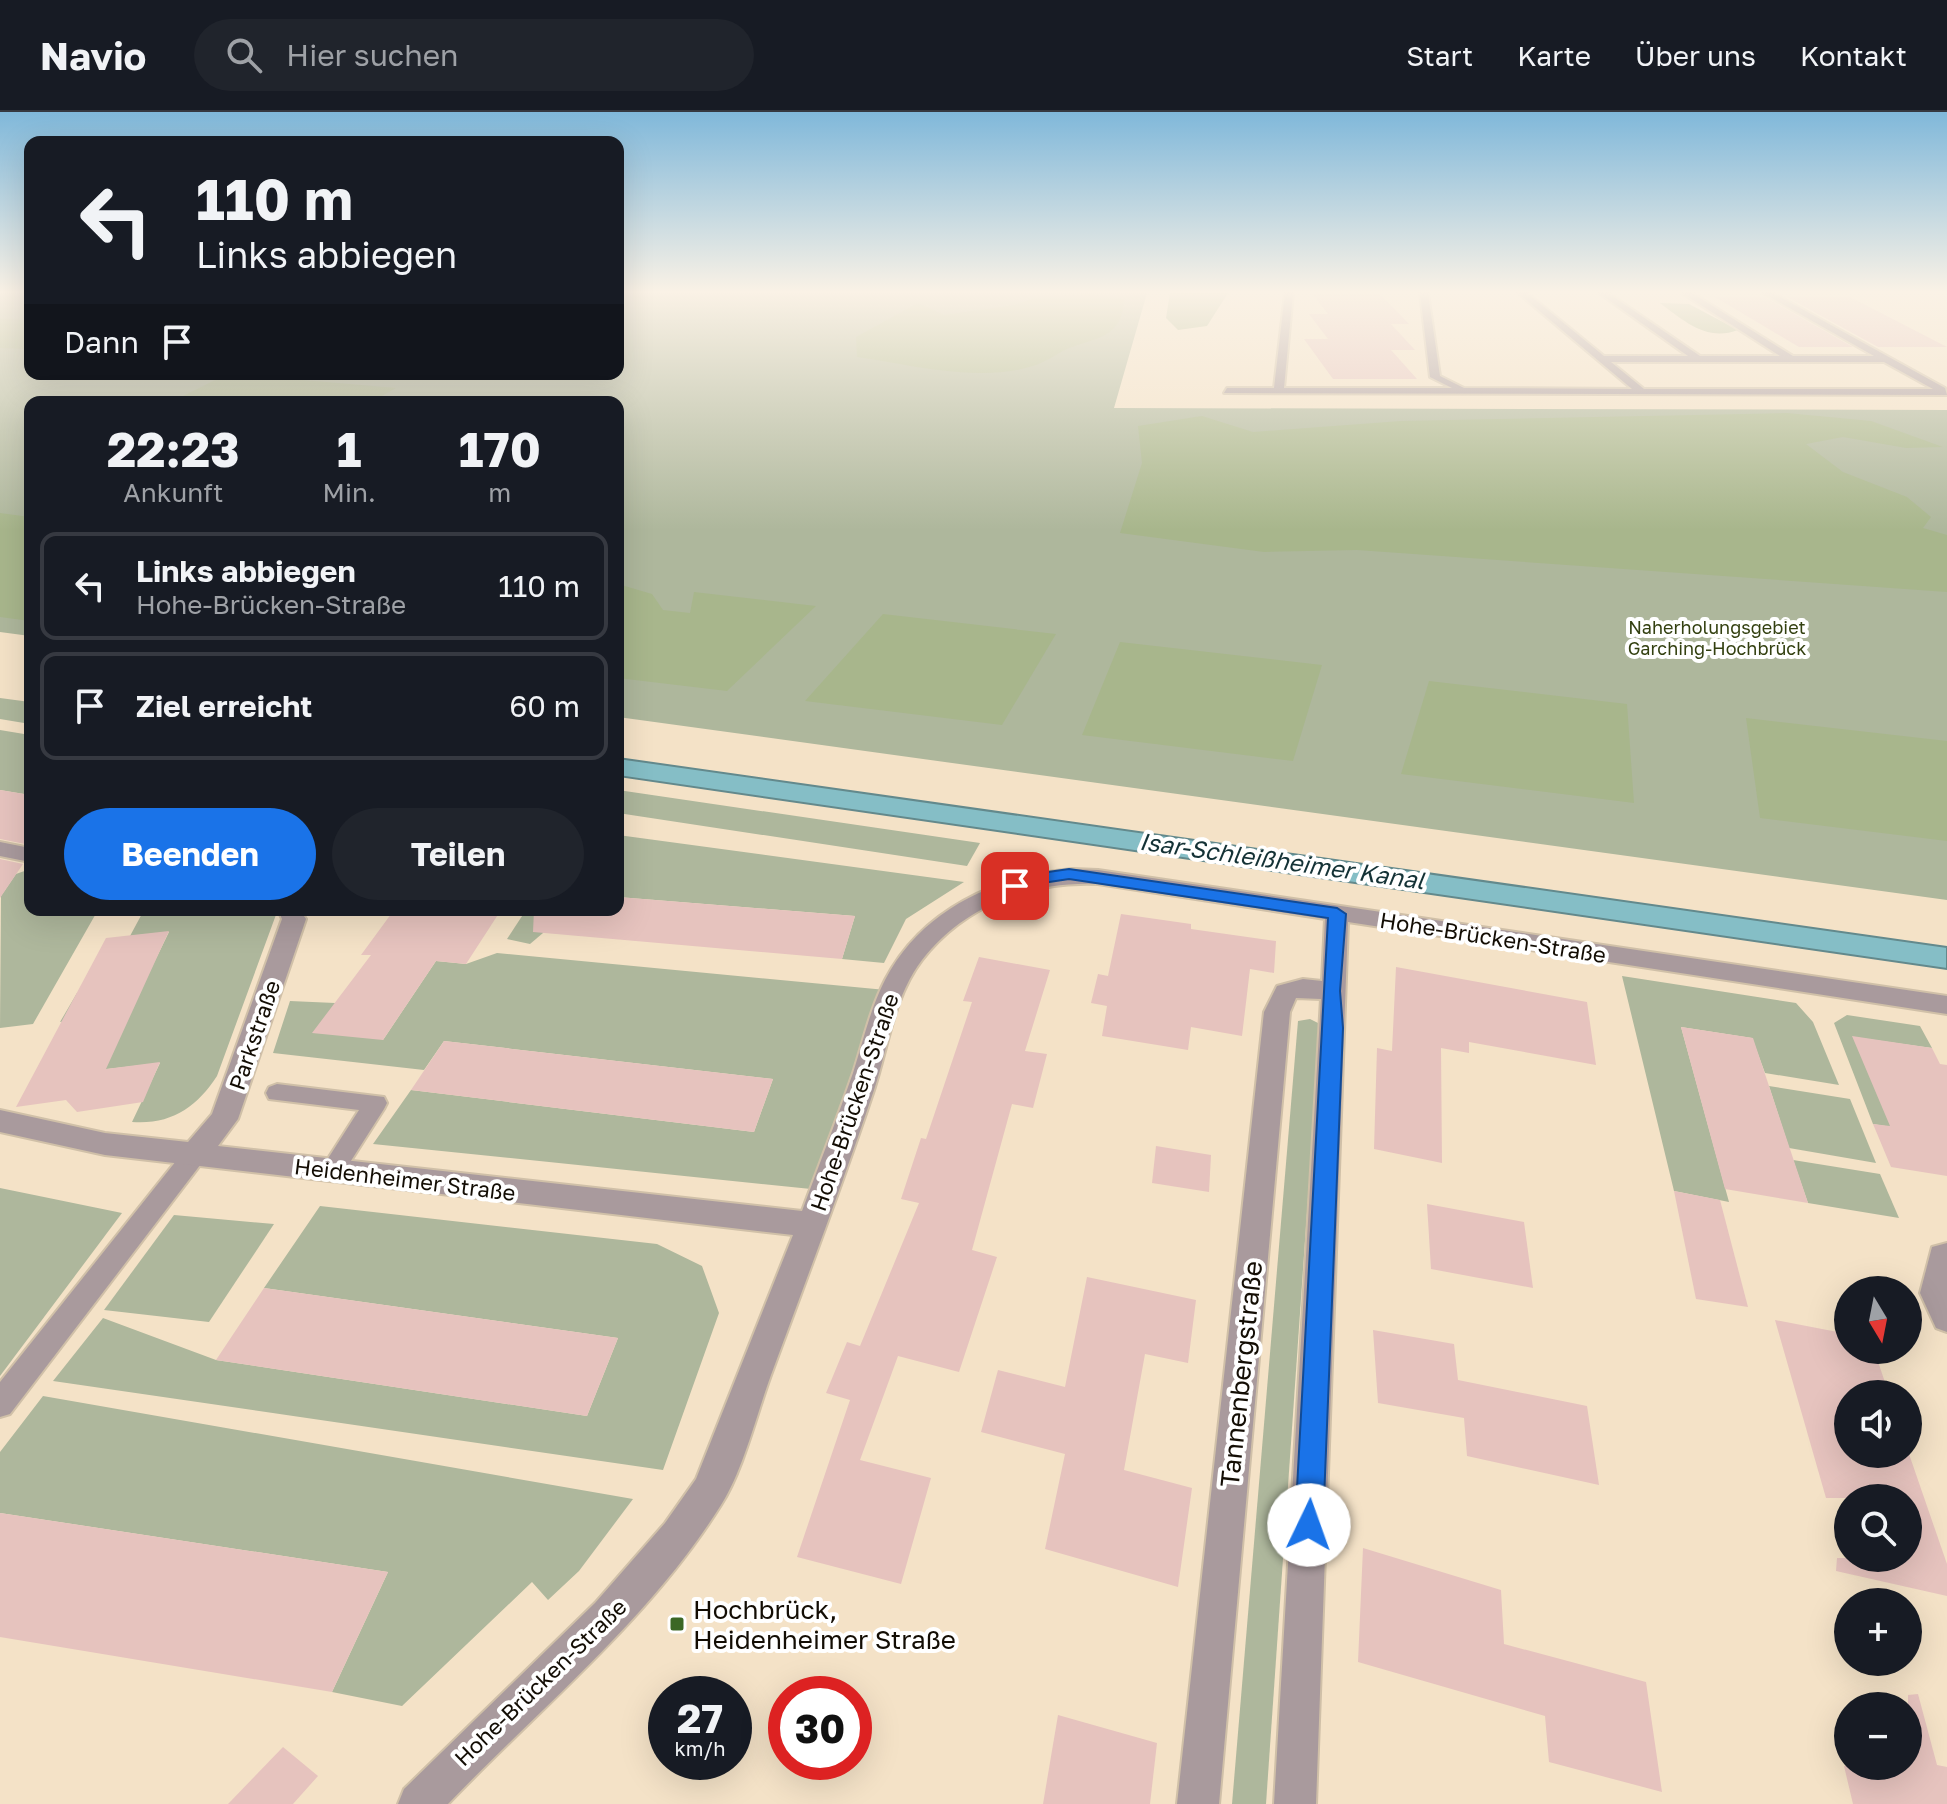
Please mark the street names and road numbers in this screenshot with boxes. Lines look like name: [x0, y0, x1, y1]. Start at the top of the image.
street label: Hohe-Brücken-Straße: [1378, 906, 1608, 968]
street label: Parkstraße: [223, 977, 285, 1093]
street label: Hohe-Brücken-Straße: [804, 990, 904, 1214]
street label: Heidenheimer Straße: [293, 1152, 517, 1206]
street label: Tannenbergstraße: [1214, 1259, 1268, 1489]
street label: Hohe-Brücken-Straße: [448, 1593, 632, 1771]

